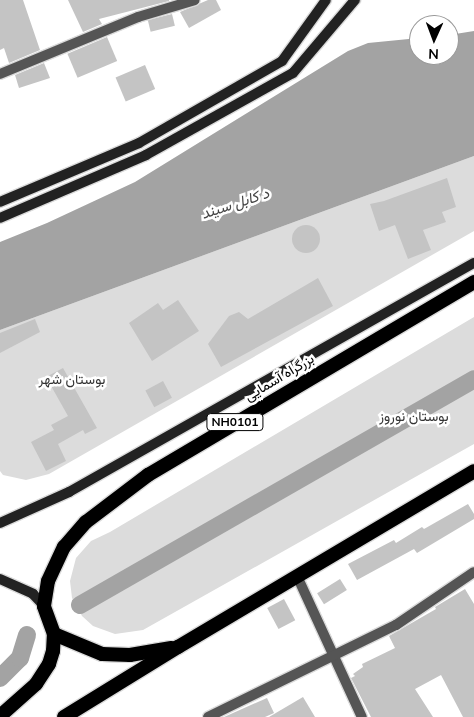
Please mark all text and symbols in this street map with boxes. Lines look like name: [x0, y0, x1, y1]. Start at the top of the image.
north arrow: [409, 15, 459, 65]
text: N: [428, 45, 439, 63]
water label: د کابل سيند: [199, 184, 271, 222]
street label: بزرگراه آسمایی: [241, 350, 317, 404]
park label: بوستان شهر: [39, 371, 105, 387]
park label: بوستان نوروز: [379, 408, 449, 424]
road number: NH0101: [206, 412, 264, 432]

